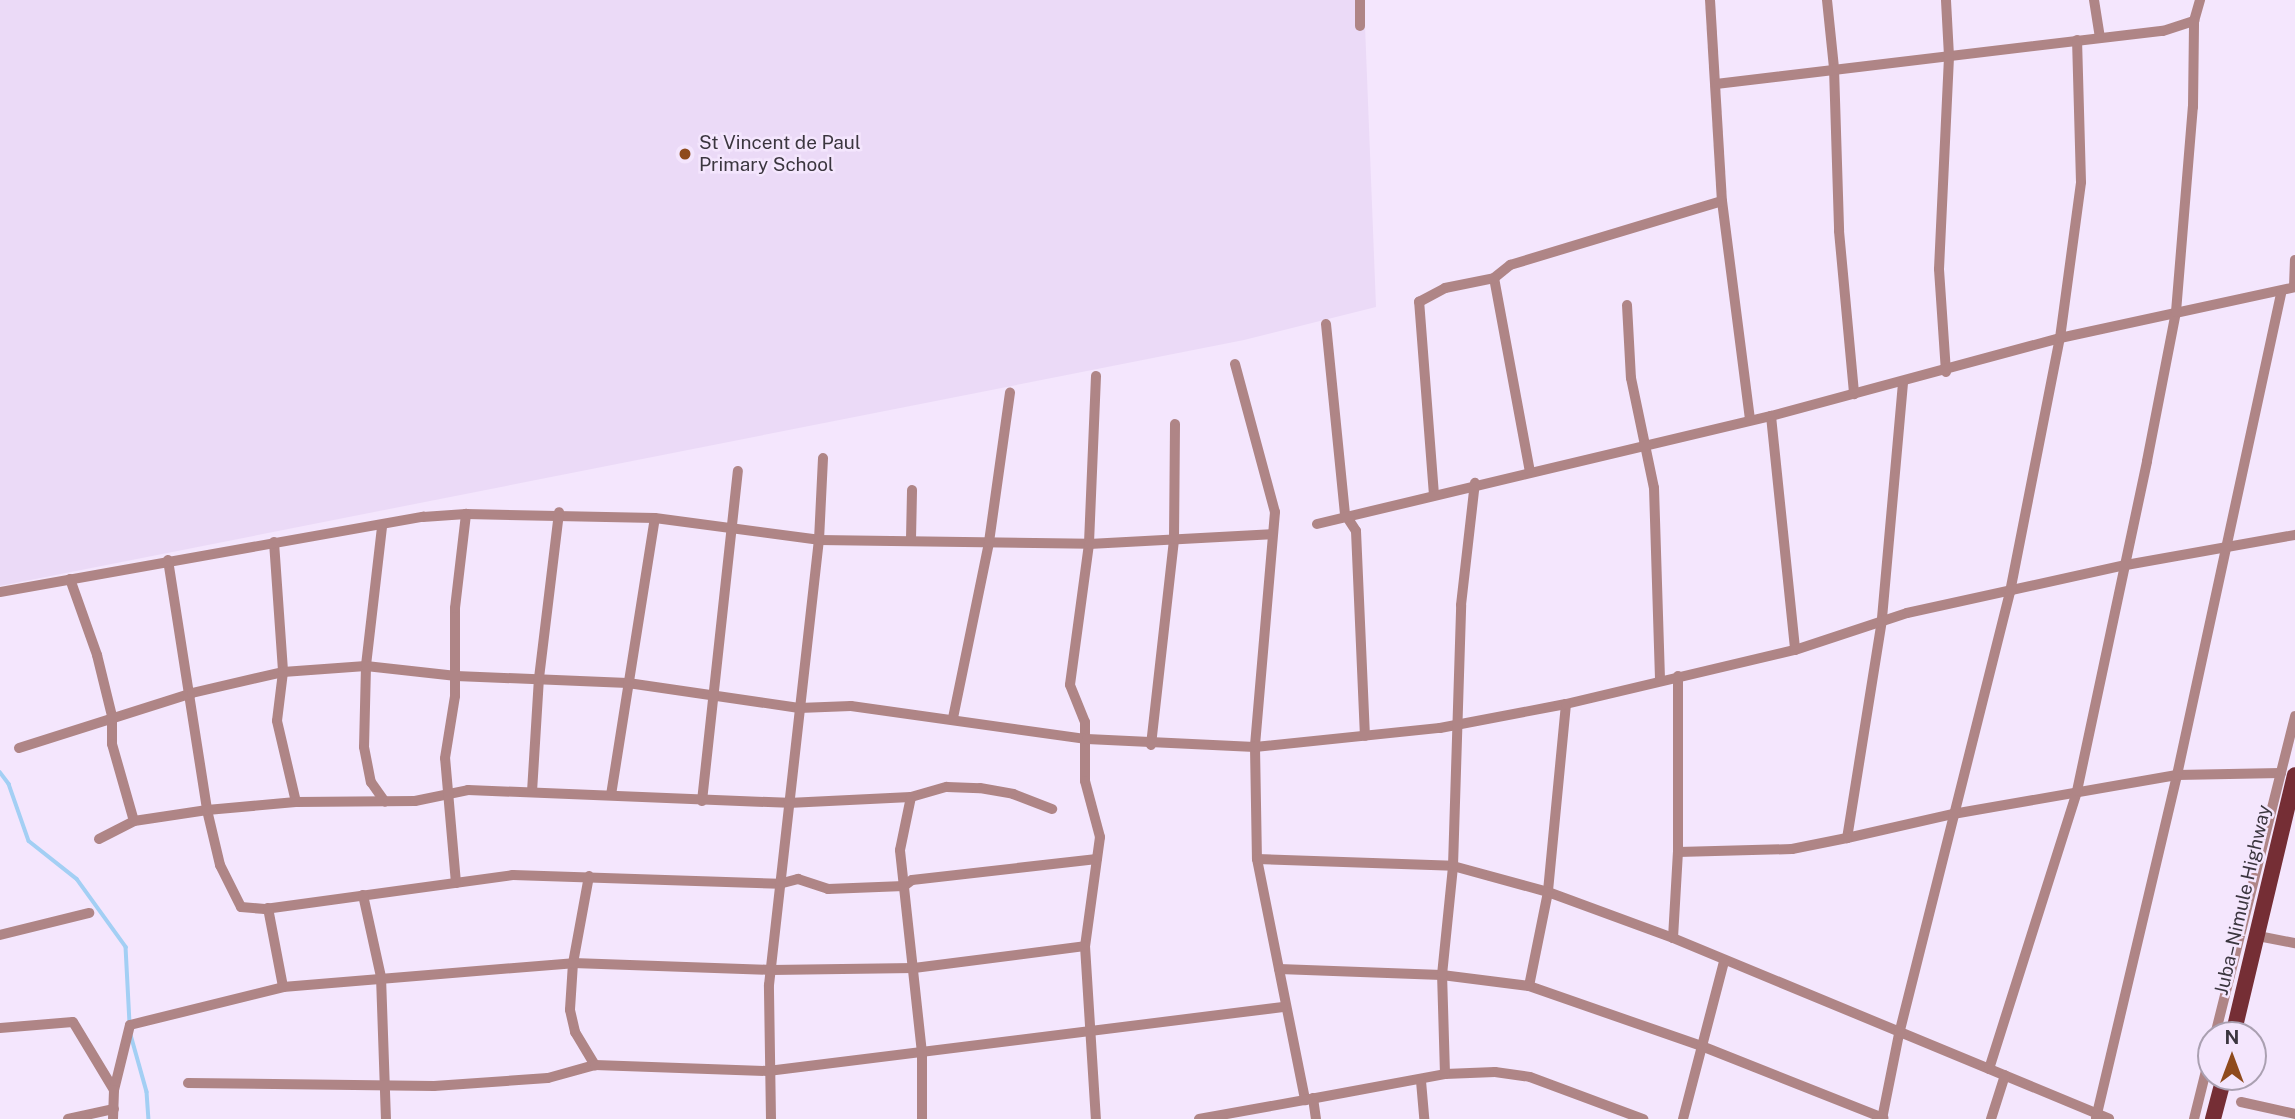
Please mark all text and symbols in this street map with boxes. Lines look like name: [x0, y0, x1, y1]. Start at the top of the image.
place label: St Vincent de Paul Primary School: [699, 132, 862, 176]
marker: St Vincent de Paul Primary School: [677, 146, 693, 162]
street label: Juba–Nimule Highway: [2210, 803, 2276, 997]
north arrow: [2197, 1021, 2267, 1091]
text: N: [2225, 1026, 2239, 1048]

